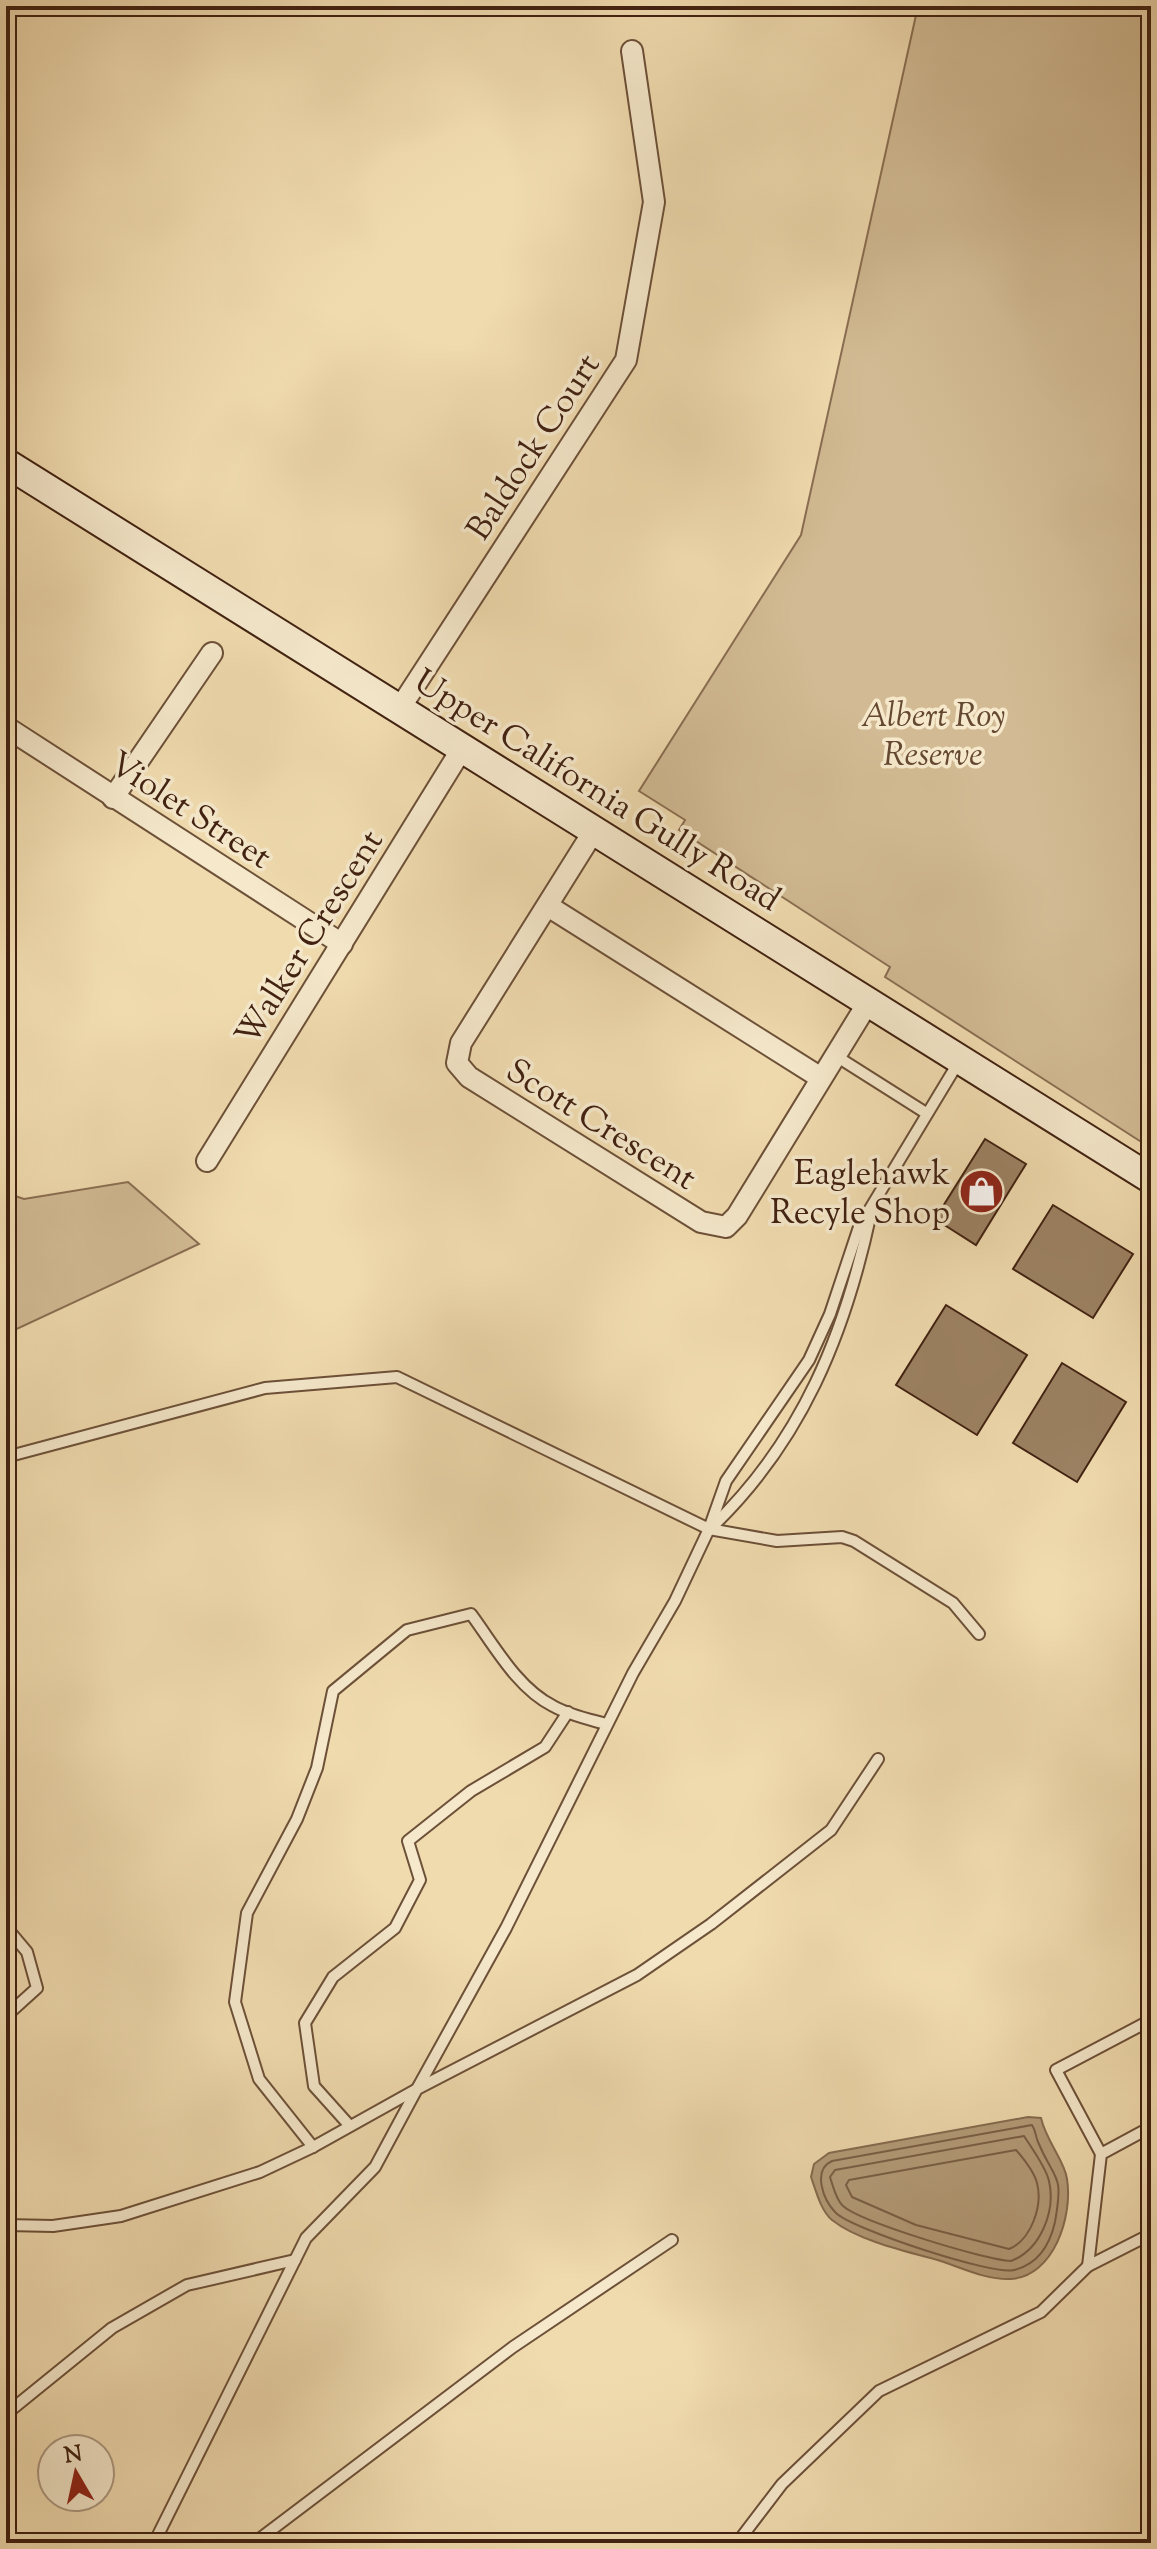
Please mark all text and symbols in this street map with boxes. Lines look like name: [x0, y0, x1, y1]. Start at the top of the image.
street label: Baldock Court: [456, 345, 614, 551]
street label: Upper California Gully Road: [403, 659, 789, 925]
park label: Albert Roy Reserve: [861, 693, 1005, 781]
street label: Violet Street: [98, 741, 280, 883]
street label: Walker Crescent: [225, 821, 397, 1056]
street label: Scott Crescent: [496, 1048, 705, 1204]
place label: Eaglehawk Recyle Shop: [770, 1151, 950, 1239]
shop icon: Eaglehawk Recyle Shop: [957, 1168, 1005, 1216]
north arrow: [36, 2433, 116, 2513]
text: N: [62, 2439, 85, 2473]

